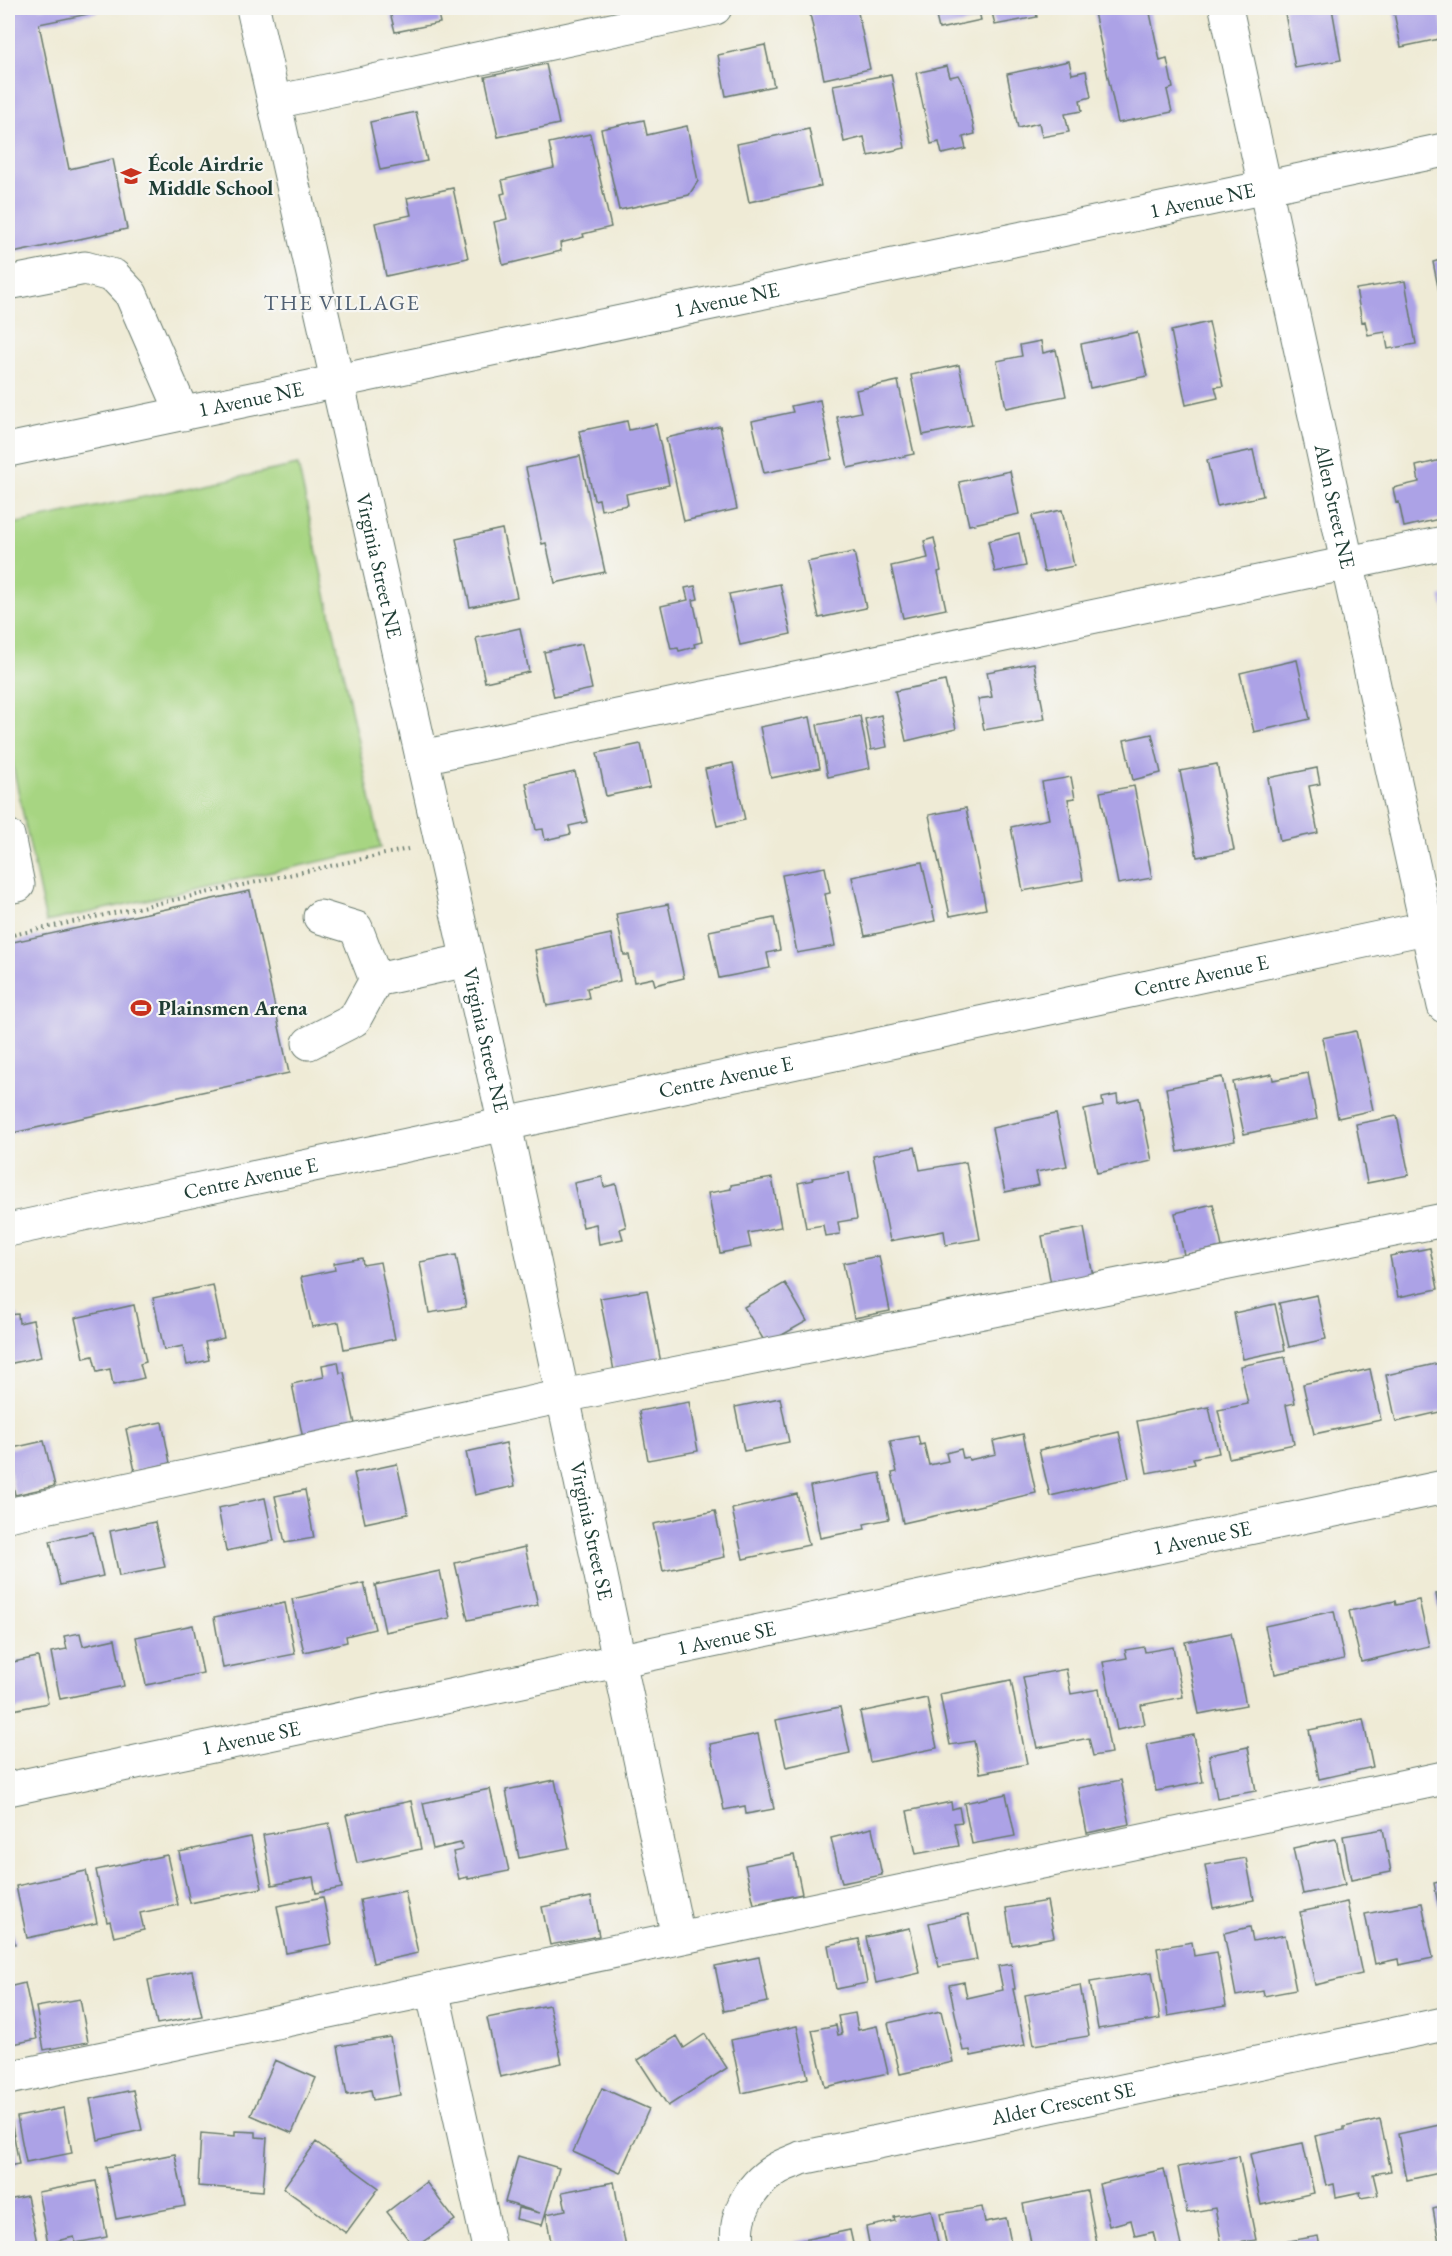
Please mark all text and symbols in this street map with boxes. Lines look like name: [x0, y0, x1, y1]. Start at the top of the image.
place label: École Airdrie Middle School: [148, 150, 273, 201]
school or university icon: École Airdrie Middle School: [119, 164, 143, 188]
street label: 1 Avenue NE: [1147, 176, 1258, 224]
street label: 1 Avenue NE: [671, 275, 782, 324]
district label: THE VILLAGE: [264, 288, 420, 317]
street label: 1 Avenue NE: [195, 375, 306, 423]
street label: Allen Street NE: [1308, 440, 1362, 571]
street label: Virginia Street NE: [350, 491, 409, 641]
street label: Centre Avenue E: [1131, 948, 1271, 1003]
street label: Virginia Street NE: [457, 965, 516, 1115]
place label: Plainsmen Arena: [158, 994, 308, 1021]
sports icon: Plainsmen Arena: [129, 996, 153, 1020]
street label: Centre Avenue E: [656, 1049, 796, 1104]
street label: Centre Avenue E: [181, 1150, 320, 1205]
street label: Virginia Street SE: [564, 1459, 620, 1603]
street label: 1 Avenue SE: [1150, 1514, 1254, 1561]
street label: 1 Avenue SE: [674, 1614, 778, 1661]
street label: 1 Avenue SE: [199, 1714, 303, 1761]
street label: Alder Crescent SE: [988, 2075, 1138, 2131]

